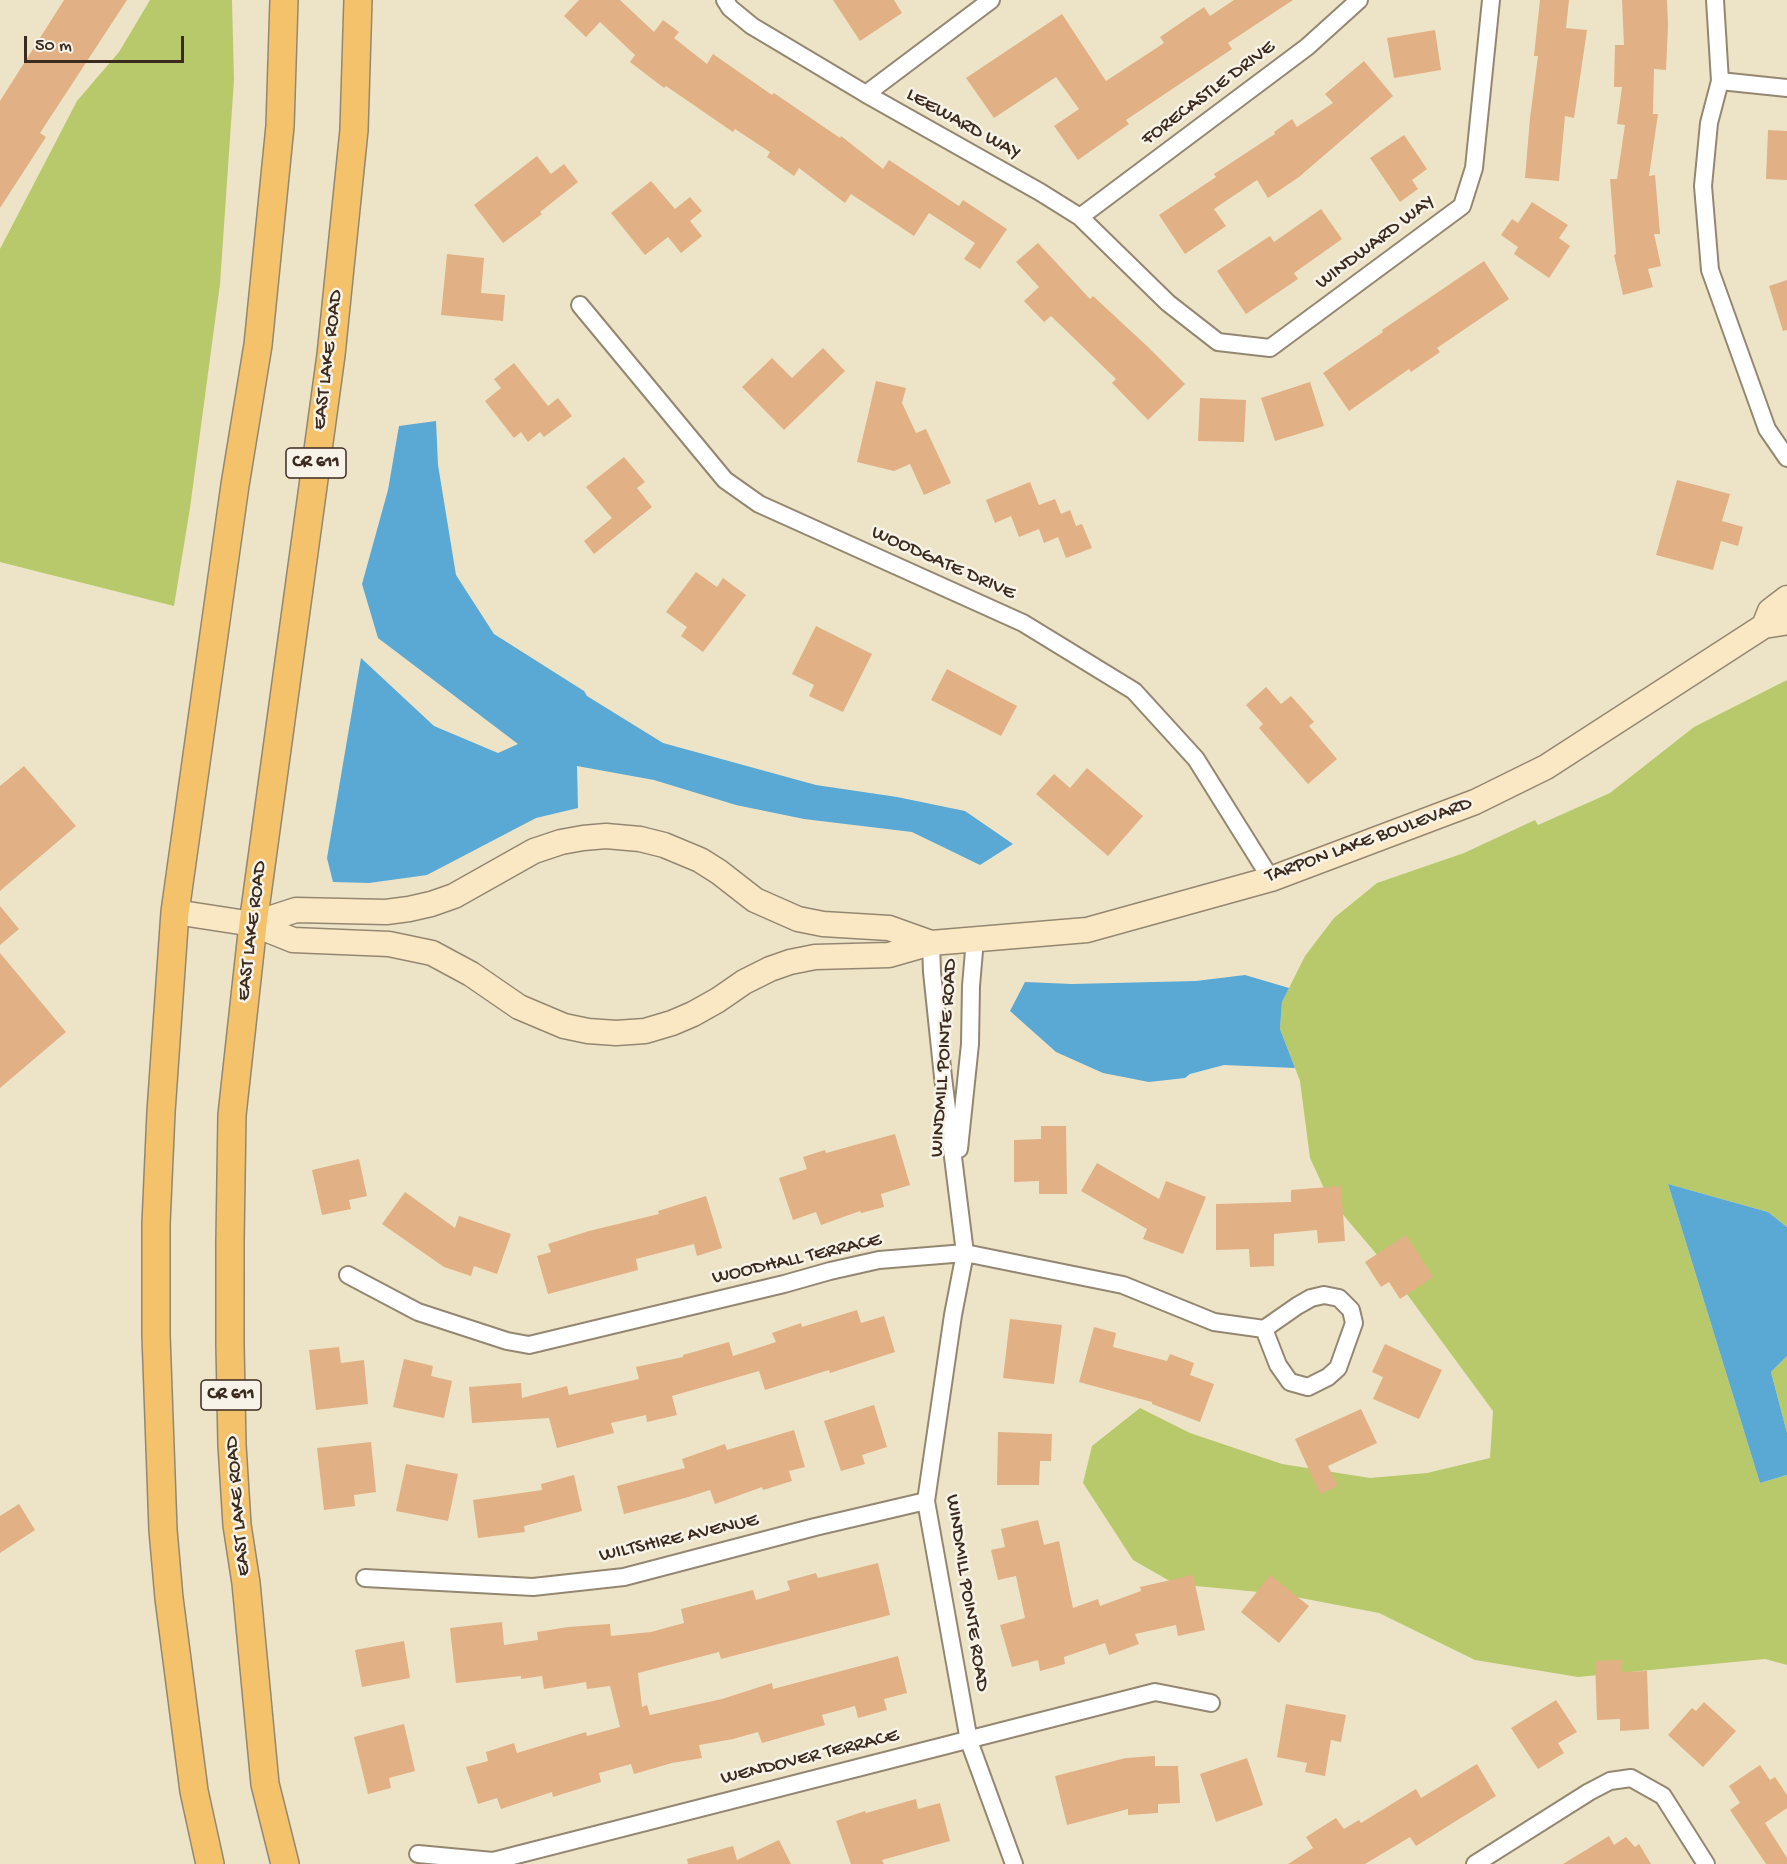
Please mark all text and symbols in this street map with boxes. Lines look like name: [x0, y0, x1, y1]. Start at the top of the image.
scale bar: [27, 24, 188, 62]
text: 50 m: [35, 36, 72, 57]
street label: FORECASTLE DRIVE: [1137, 36, 1281, 152]
street label: LEEWARD WAY: [901, 84, 1025, 166]
street label: WINDWARD WAY: [1312, 190, 1440, 296]
street label: EAST LAKE ROAD: [309, 289, 349, 431]
road number: CR 611: [286, 448, 346, 478]
street label: WOODGATE DRIVE: [867, 521, 1019, 607]
street label: TARPON LAKE BOULEVARD: [1262, 792, 1476, 890]
street label: EAST LAKE ROAD: [233, 860, 273, 1002]
street label: WINDMILL POINTE ROAD: [926, 958, 964, 1158]
street label: WOODHALL TERRACE: [710, 1229, 884, 1291]
road number: CR 611: [201, 1380, 261, 1410]
street label: EAST LAKE ROAD: [221, 1435, 257, 1577]
street label: WINDMILL POINTE ROAD: [939, 1493, 993, 1693]
street label: WILTSHIRE AVENUE: [597, 1509, 761, 1569]
street label: WENDOVER TERRACE: [719, 1724, 901, 1792]

